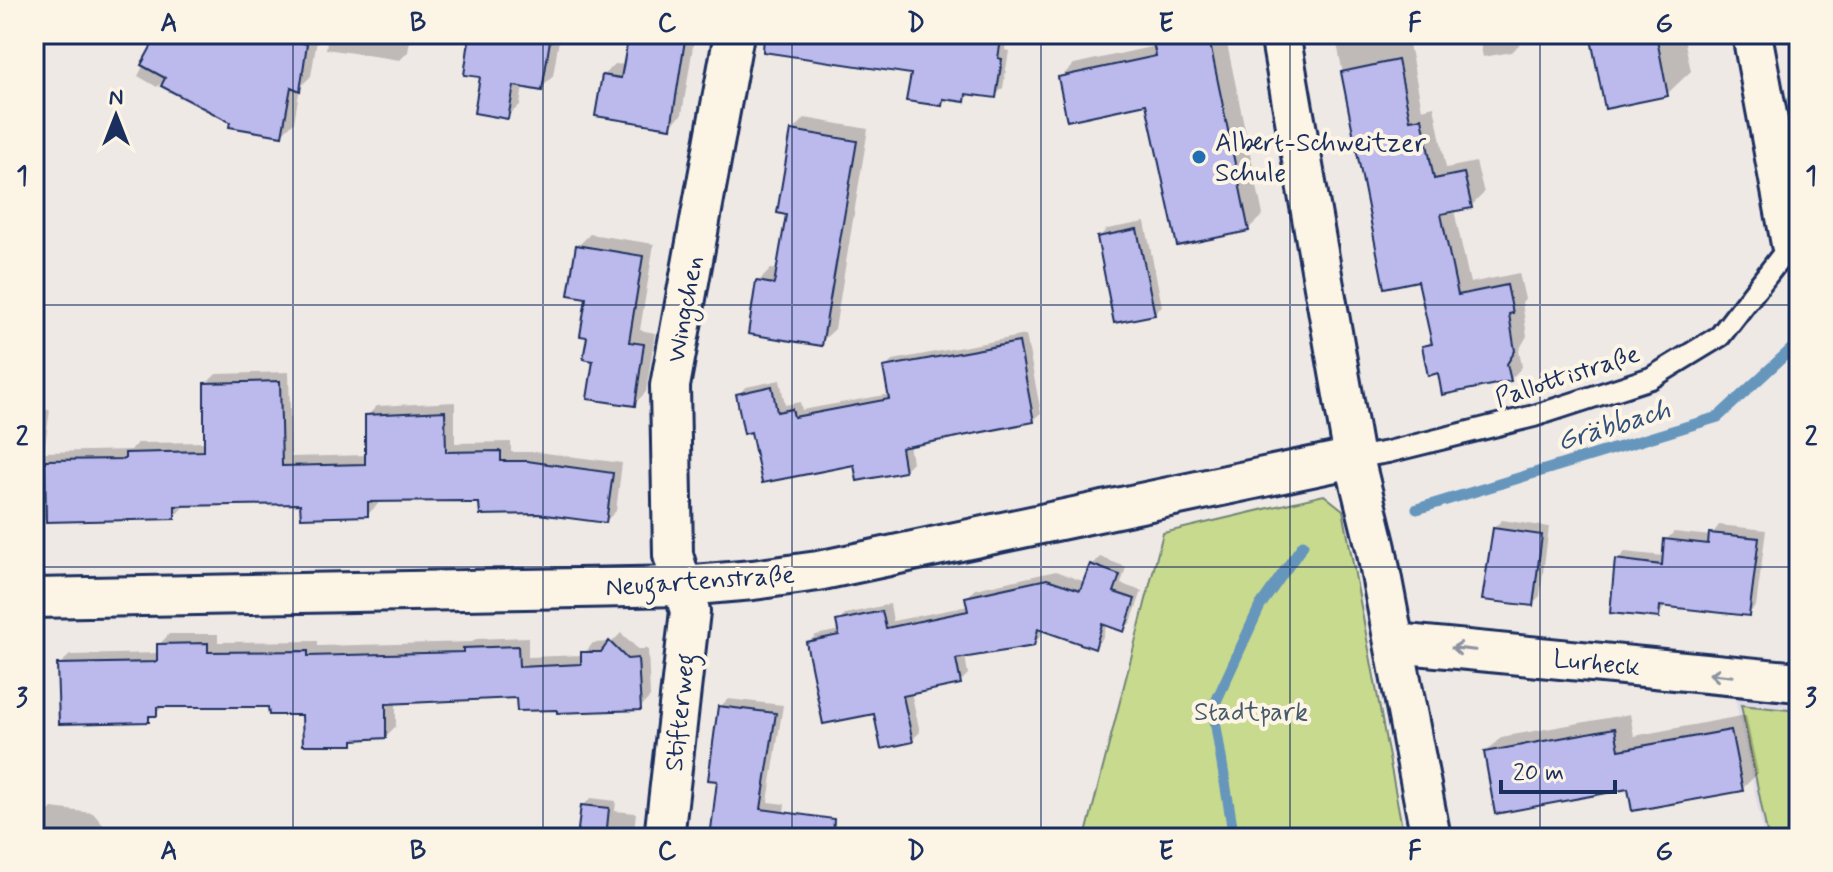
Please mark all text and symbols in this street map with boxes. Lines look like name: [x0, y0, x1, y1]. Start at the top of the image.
text: A: [160, 7, 178, 41]
text: B: [410, 7, 426, 41]
text: C: [658, 7, 677, 41]
text: D: [907, 7, 925, 41]
text: E: [1158, 7, 1174, 41]
text: F: [1408, 7, 1422, 41]
text: G: [1655, 7, 1673, 41]
north arrow: [76, 76, 156, 156]
text: N: [109, 84, 123, 112]
place label: Albert-Schweitzer Schule: [1215, 127, 1427, 191]
marker: Albert-Schweitzer Schule: [1190, 148, 1208, 166]
text: 1: [16, 160, 28, 194]
text: 1: [1805, 160, 1817, 194]
street label: Wingchen: [660, 253, 714, 366]
street label: Pallottistraße: [1491, 337, 1645, 416]
water label: Gräbbach: [1553, 392, 1675, 461]
text: 2: [16, 421, 29, 455]
text: 2: [1805, 421, 1818, 455]
street label: Neugartenstraße: [604, 558, 796, 609]
one-way arrow: [1450, 642, 1477, 657]
street label: Lurheck: [1552, 643, 1642, 685]
street label: Stifterweg: [658, 651, 707, 773]
one-way arrow: [1708, 667, 1735, 682]
text: 3: [16, 682, 28, 716]
text: 3: [1805, 682, 1817, 716]
park label: Stadtpark: [1194, 696, 1308, 730]
scale bar: [1501, 744, 1615, 794]
text: 20 m: [1513, 758, 1564, 789]
text: A: [160, 835, 178, 869]
text: B: [410, 835, 426, 869]
text: C: [658, 835, 677, 869]
text: D: [907, 835, 925, 869]
text: E: [1158, 835, 1174, 869]
text: F: [1408, 835, 1422, 869]
text: G: [1655, 835, 1673, 869]

